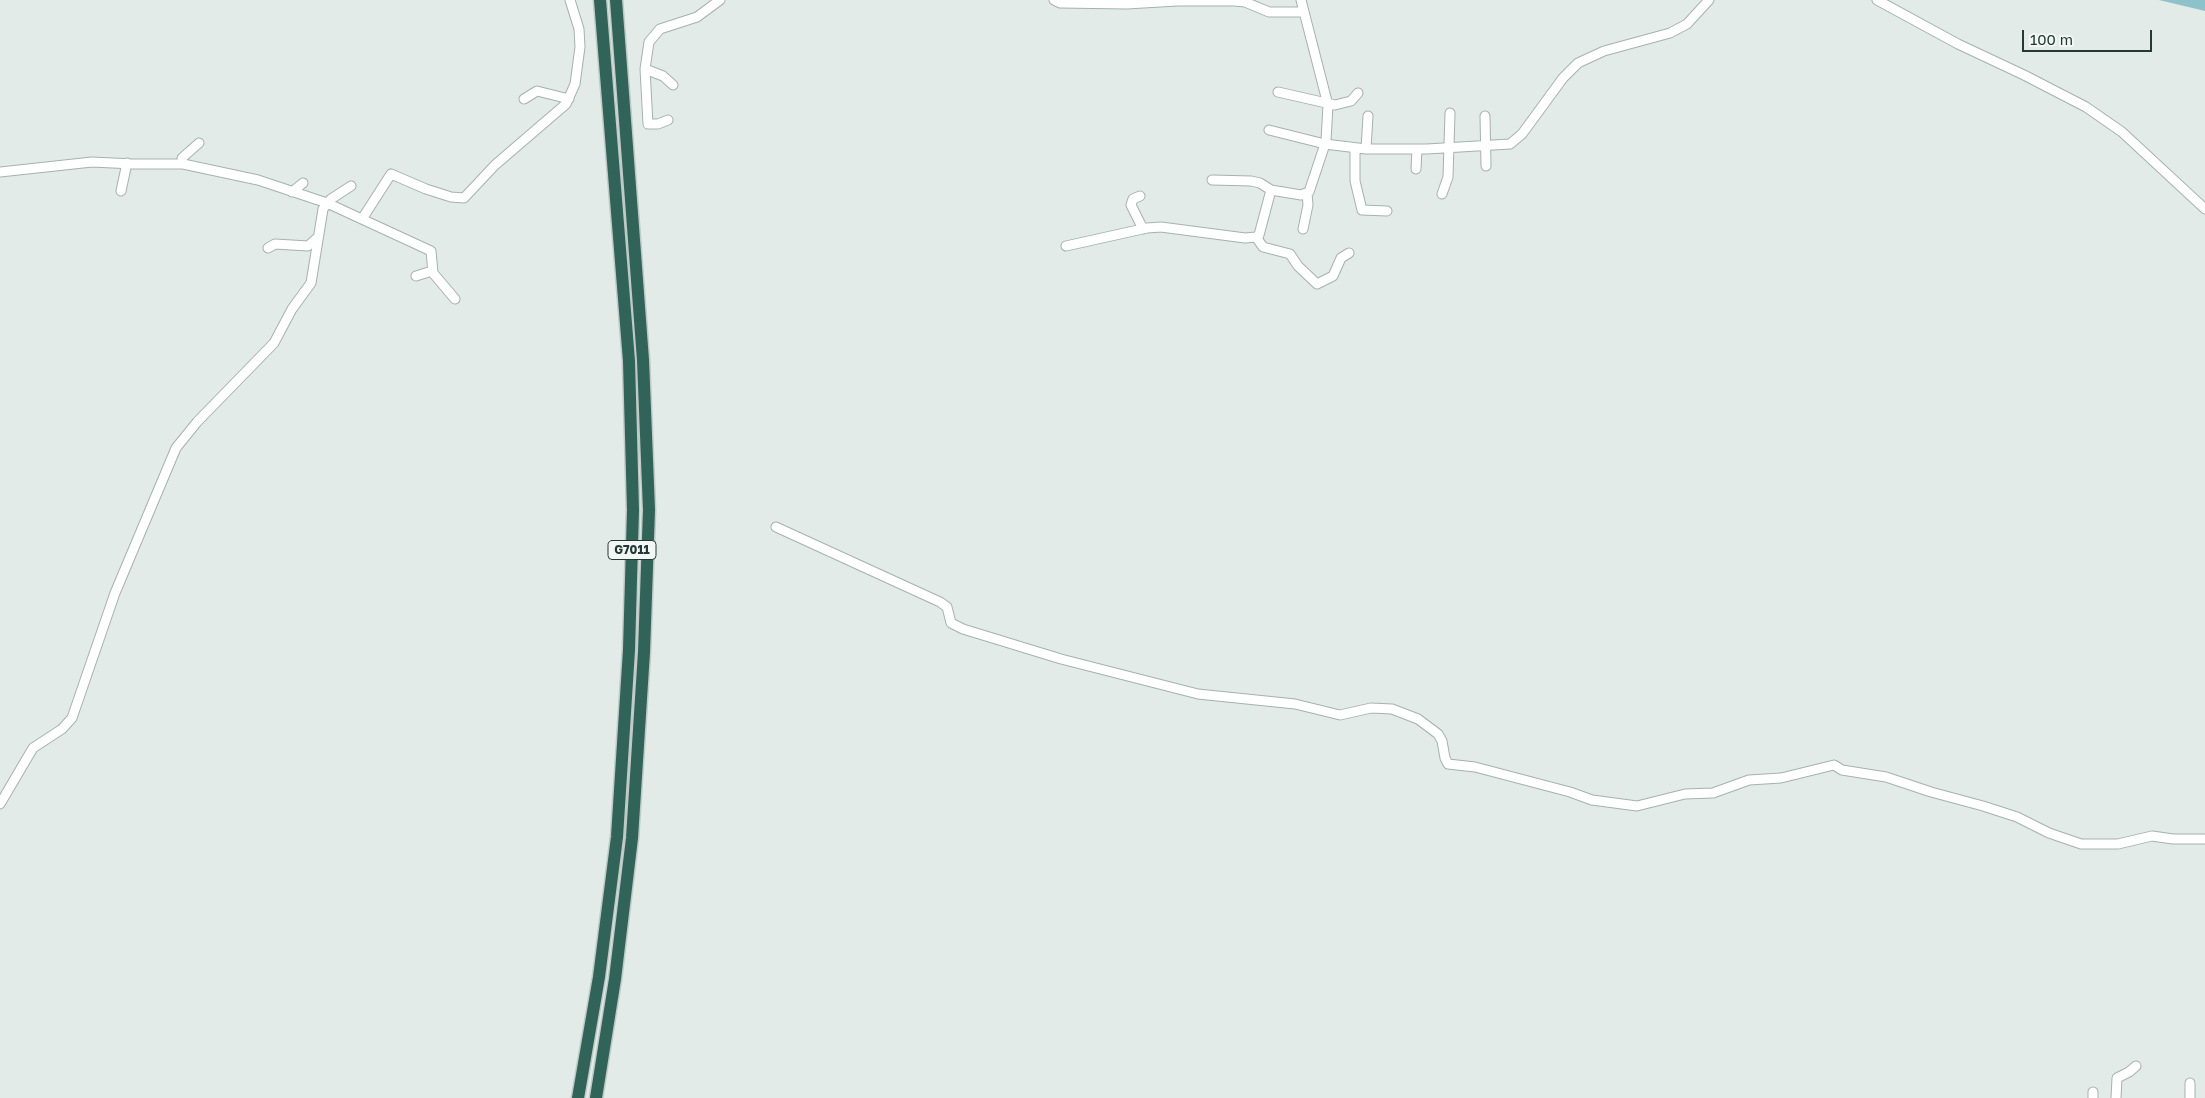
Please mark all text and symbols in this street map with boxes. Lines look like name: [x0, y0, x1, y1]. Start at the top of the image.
scale bar: [2025, 20, 2155, 52]
text: 100 m: [2030, 30, 2073, 48]
road number: G7011: [608, 540, 656, 560]

